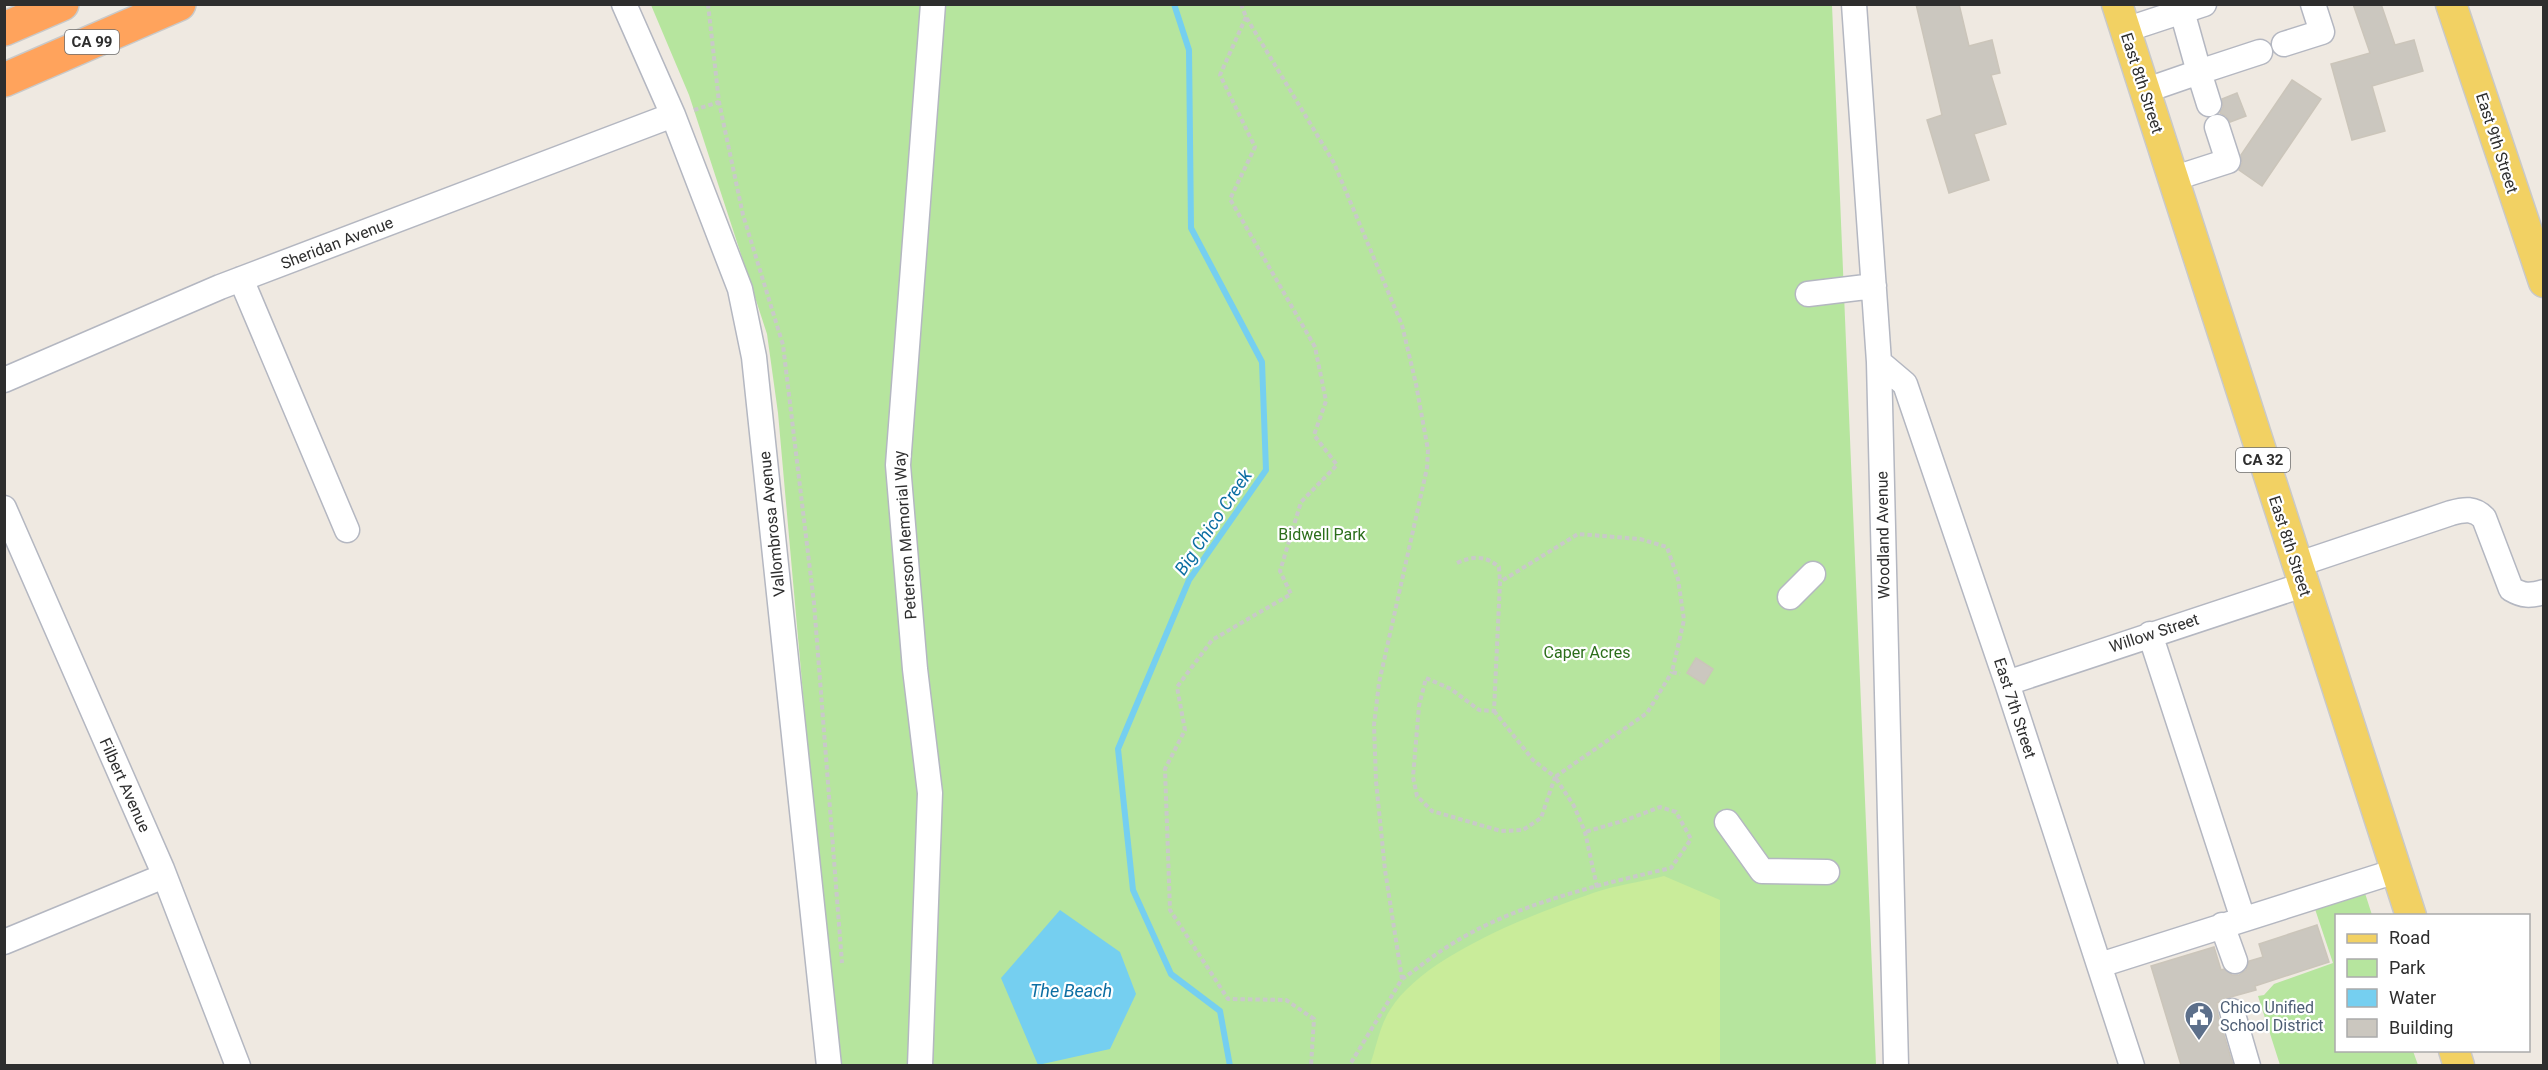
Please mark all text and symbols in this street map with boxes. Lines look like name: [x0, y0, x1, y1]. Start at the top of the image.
road number: CA 99: [65, 30, 119, 54]
street label: East 8th Street: [2117, 30, 2167, 136]
street label: East 9th Street: [2472, 90, 2522, 196]
street label: Sheridan Avenue: [278, 213, 396, 273]
road number: CA 32: [2236, 448, 2290, 472]
street label: Peterson Memorial Way: [890, 449, 920, 620]
street label: Vallombrosa Avenue: [755, 450, 789, 598]
water label: Big Chico Creek: [1170, 464, 1257, 579]
street label: Woodland Avenue: [1872, 471, 1894, 599]
street label: East 8th Street: [2265, 493, 2315, 599]
park label: Bidwell Park: [1278, 525, 1367, 544]
street label: Willow Street: [2107, 610, 2201, 656]
park label: Caper Acres: [1544, 643, 1630, 662]
street label: East 7th Street: [1990, 655, 2040, 761]
street label: Filbert Avenue: [96, 735, 154, 835]
legend: [2335, 914, 2530, 1052]
text: Road: [2389, 927, 2430, 948]
text: Park: [2389, 957, 2426, 978]
water label: The Beach: [1030, 980, 1112, 1001]
text: Water: [2389, 987, 2436, 1008]
place label: Chico Unified School District: [2220, 998, 2324, 1035]
public building icon: Chico Unified School District: [2183, 1000, 2215, 1042]
text: Building: [2389, 1017, 2453, 1038]

